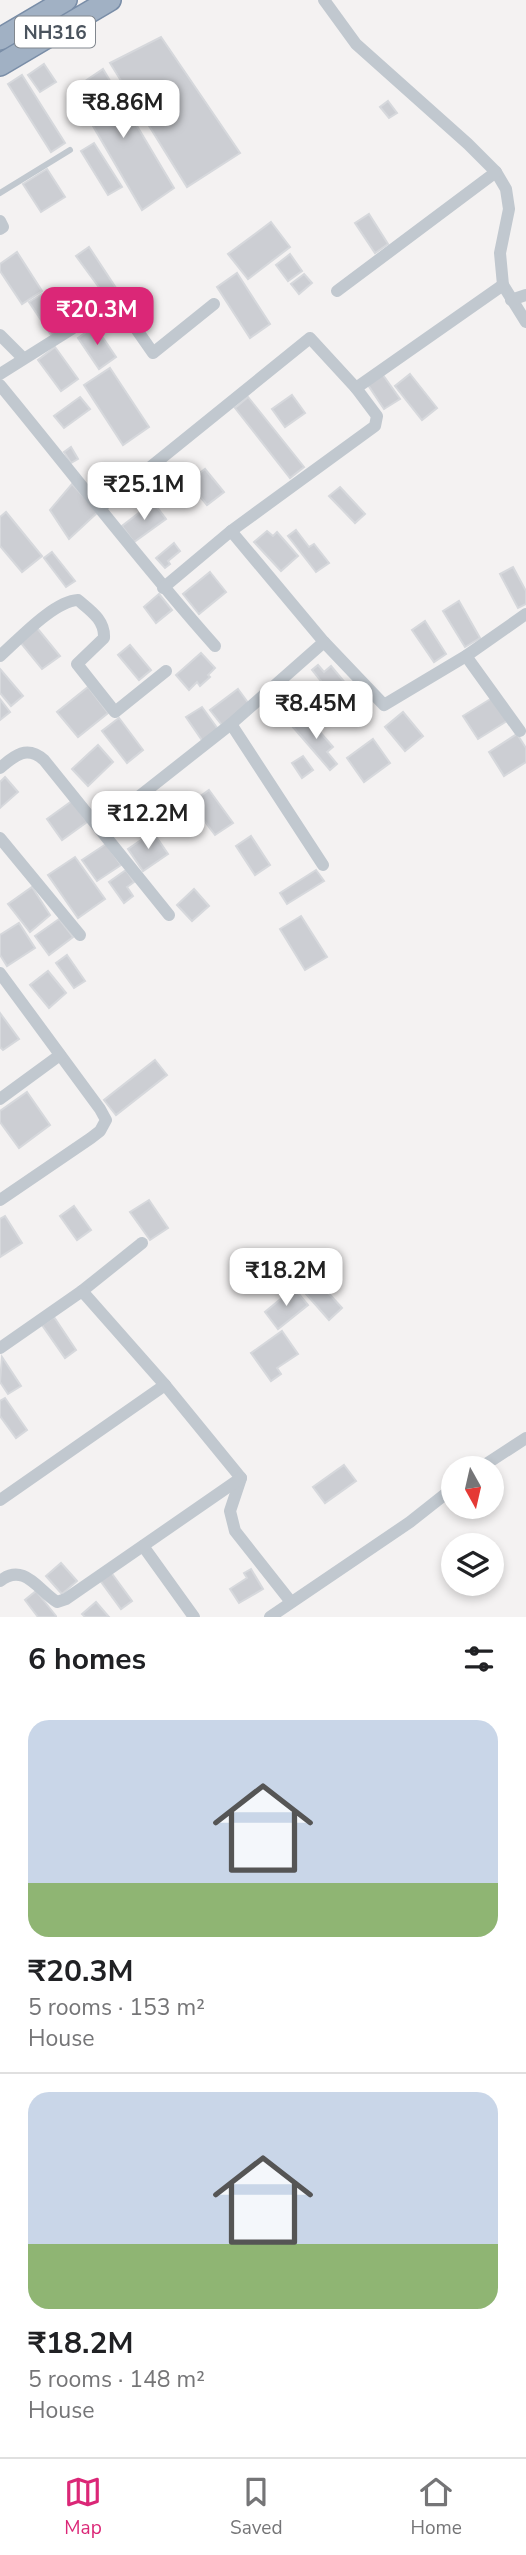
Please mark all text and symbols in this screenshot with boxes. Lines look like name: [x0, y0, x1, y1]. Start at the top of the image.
road number: NH316: [15, 16, 95, 48]
pin: ₹8.86M: [66, 80, 180, 140]
text: ₹8.86M: [83, 87, 163, 118]
pin: ₹20.3M: [40, 288, 154, 347]
text: ₹20.3M: [57, 294, 137, 325]
pin: ₹25.1M: [87, 462, 201, 522]
text: ₹25.1M: [104, 469, 184, 500]
pin: ₹8.45M: [259, 682, 373, 741]
text: ₹8.45M: [276, 688, 356, 719]
pin: ₹12.2M: [91, 792, 205, 851]
text: ₹12.2M: [108, 798, 188, 829]
pin: ₹18.2M: [229, 1248, 343, 1308]
text: ₹18.2M: [246, 1255, 326, 1286]
north arrow: [441, 1456, 504, 1519]
map controls: [441, 1456, 504, 1596]
button: layers: [441, 1533, 504, 1596]
text: 6 homes: [28, 1639, 146, 1680]
icon: filters: [460, 1640, 498, 1678]
icon: home: [200, 1765, 326, 1891]
text: ₹20.3M: [28, 1951, 133, 1992]
text: 5 rooms · 153 m²: [28, 1992, 205, 2023]
text: House: [28, 2023, 95, 2054]
icon: home: [200, 2137, 326, 2263]
text: ₹18.2M: [28, 2323, 133, 2364]
text: 5 rooms · 148 m²: [28, 2364, 205, 2395]
text: House: [28, 2395, 95, 2426]
tab: Map: [64, 2473, 102, 2541]
tab: Saved: [230, 2473, 283, 2541]
tab: Home: [411, 2473, 462, 2541]

